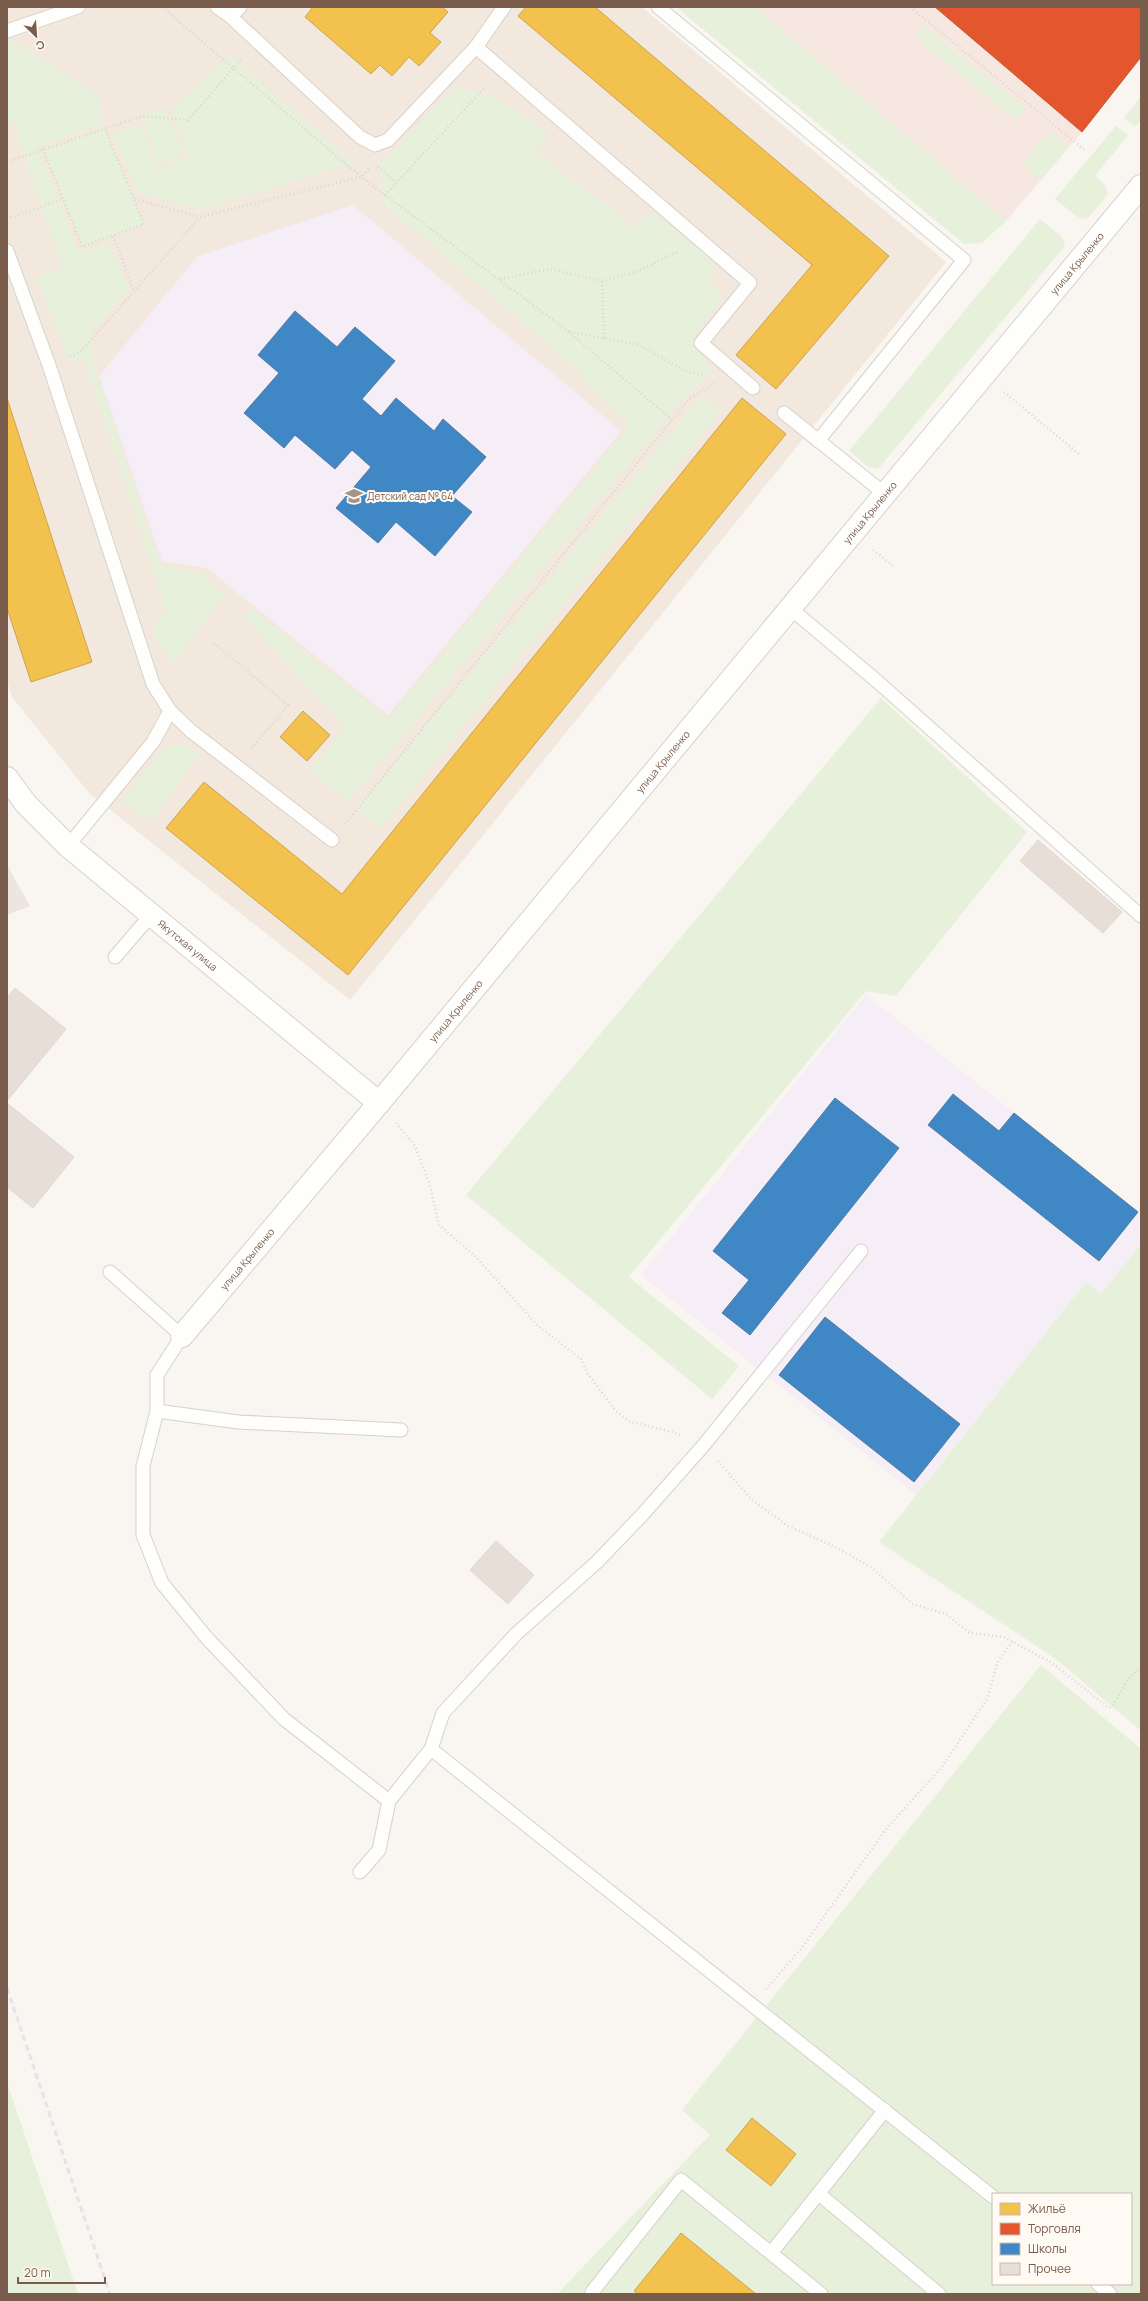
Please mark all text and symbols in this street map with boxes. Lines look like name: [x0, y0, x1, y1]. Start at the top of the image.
north arrow: [16, 16, 56, 56]
text: С: [34, 37, 47, 54]
street label: улица Крыленко: [1047, 229, 1107, 297]
street label: улица Крыленко: [840, 478, 900, 547]
school or university icon: Детский сад № 64: [344, 486, 364, 506]
place label: Детский сад № 64: [367, 489, 453, 503]
street label: улица Крыленко: [633, 727, 693, 796]
street label: Якутская улица: [155, 916, 221, 974]
street label: улица Крыленко: [426, 977, 486, 1045]
street label: улица Крыленко: [217, 1225, 278, 1293]
legend: [992, 2193, 1132, 2285]
text: Жильё: [1028, 2200, 1066, 2217]
text: Торговля: [1028, 2220, 1081, 2237]
text: Школы: [1028, 2240, 1067, 2257]
scale bar: [18, 2259, 105, 2285]
text: Прочее: [1028, 2260, 1071, 2277]
text: 20 m: [24, 2264, 51, 2281]

